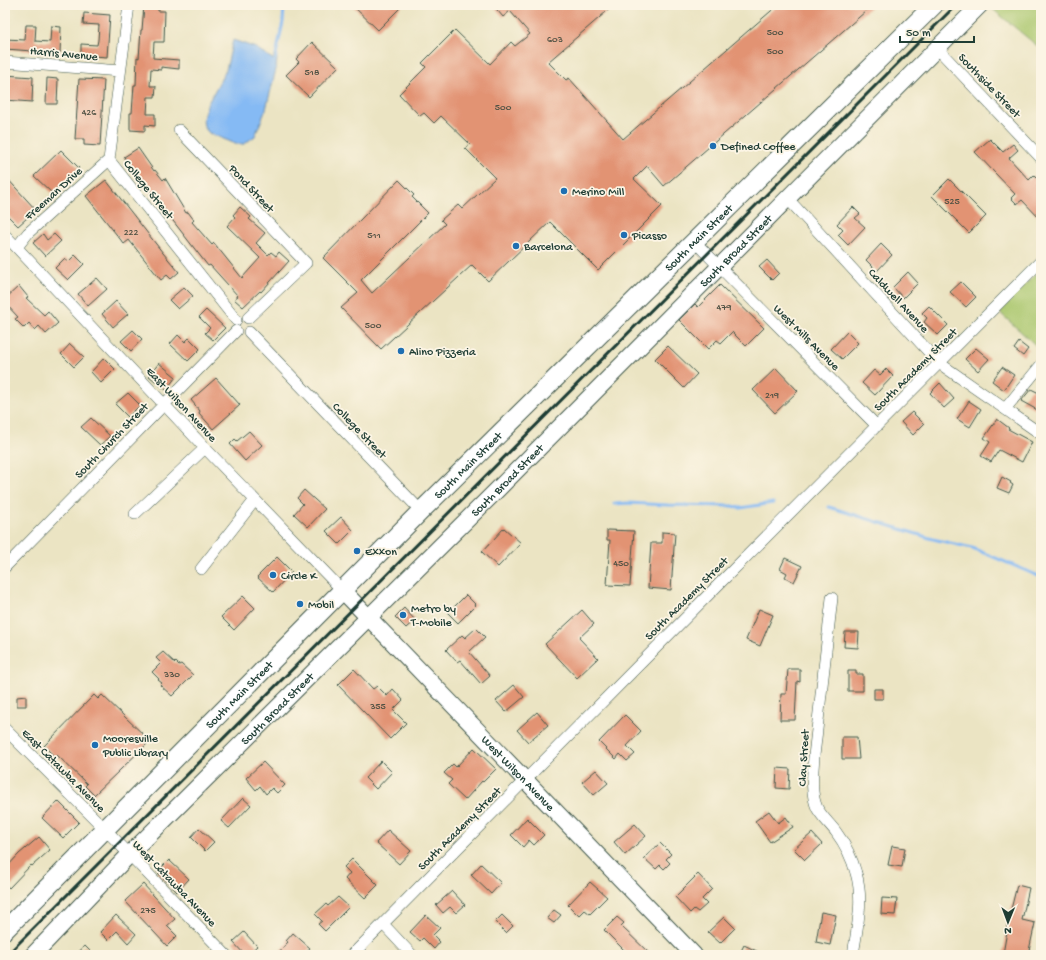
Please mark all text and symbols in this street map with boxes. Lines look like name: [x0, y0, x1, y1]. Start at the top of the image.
scale bar: [900, 18, 974, 44]
house number: 500: [767, 27, 784, 39]
text: 50 m: [906, 27, 931, 41]
house number: 603: [547, 34, 563, 46]
street label: Harris Avenue: [29, 45, 99, 65]
house number: 500: [767, 46, 784, 58]
street label: Southside Street: [954, 51, 1023, 122]
house number: 518: [305, 67, 320, 79]
house number: 500: [495, 102, 512, 114]
house number: 426: [82, 107, 97, 119]
marker: Defined Coffee: [708, 141, 718, 151]
place label: Defined Coffee: [720, 141, 796, 155]
street label: College Street: [119, 158, 176, 224]
street label: Pond Street: [224, 162, 277, 217]
street label: Freeman Drive: [22, 164, 87, 225]
marker: Merino Mill: [559, 186, 569, 196]
place label: Merino Mill: [572, 186, 625, 200]
house number: 525: [944, 196, 960, 208]
street label: South Main Street: [663, 202, 737, 275]
street label: South Broad Street: [698, 212, 777, 291]
house number: 222: [124, 227, 138, 239]
house number: 511: [367, 230, 381, 242]
marker: Picasso: [619, 230, 629, 240]
place label: Picasso: [631, 230, 667, 244]
marker: Barcelona: [511, 241, 521, 251]
place label: Barcelona: [523, 241, 573, 255]
street label: Caldwell Avenue: [864, 266, 931, 337]
house number: 479: [717, 302, 731, 314]
street label: West Mills Avenue: [769, 302, 842, 375]
house number: 500: [365, 320, 382, 332]
street label: South Academy Street: [872, 325, 962, 415]
marker: Alino Pizzeria: [396, 346, 406, 356]
place label: Alino Pizzeria: [409, 346, 476, 360]
street label: East Wilson Avenue: [142, 365, 219, 446]
house number: 219: [765, 390, 779, 402]
street label: South Church Street: [73, 400, 153, 482]
street label: College Street: [328, 401, 389, 463]
street label: South Main Street: [432, 429, 507, 503]
street label: South Broad Street: [469, 441, 548, 521]
marker: Exxon: [352, 546, 362, 556]
place label: Exxon: [365, 546, 397, 560]
street label: South Academy Street: [643, 554, 733, 644]
house number: 450: [613, 558, 629, 570]
marker: Circle K: [268, 570, 278, 580]
place label: Circle K: [281, 570, 318, 584]
marker: Mobil: [295, 599, 305, 609]
place label: Mobil: [308, 599, 334, 613]
place label: Metro by T-Mobile: [410, 603, 456, 631]
marker: Metro by T-Mobile: [398, 610, 408, 620]
street label: South Main Street: [204, 658, 278, 733]
house number: 330: [163, 669, 180, 681]
street label: South Broad Street: [239, 670, 318, 749]
house number: 355: [369, 701, 386, 713]
street label: East Catawba Avenue: [18, 727, 108, 817]
street label: Clay Street: [797, 728, 814, 787]
place label: Mooresville Public Library: [102, 733, 168, 761]
street label: West Wilson Avenue: [477, 734, 557, 815]
marker: Mooresville Public Library: [90, 740, 100, 750]
street label: South Academy Street: [416, 784, 506, 874]
street label: West Catawba Avenue: [129, 838, 219, 931]
north arrow: [988, 902, 1028, 942]
house number: 275: [140, 905, 156, 917]
text: N: [1004, 924, 1012, 936]

